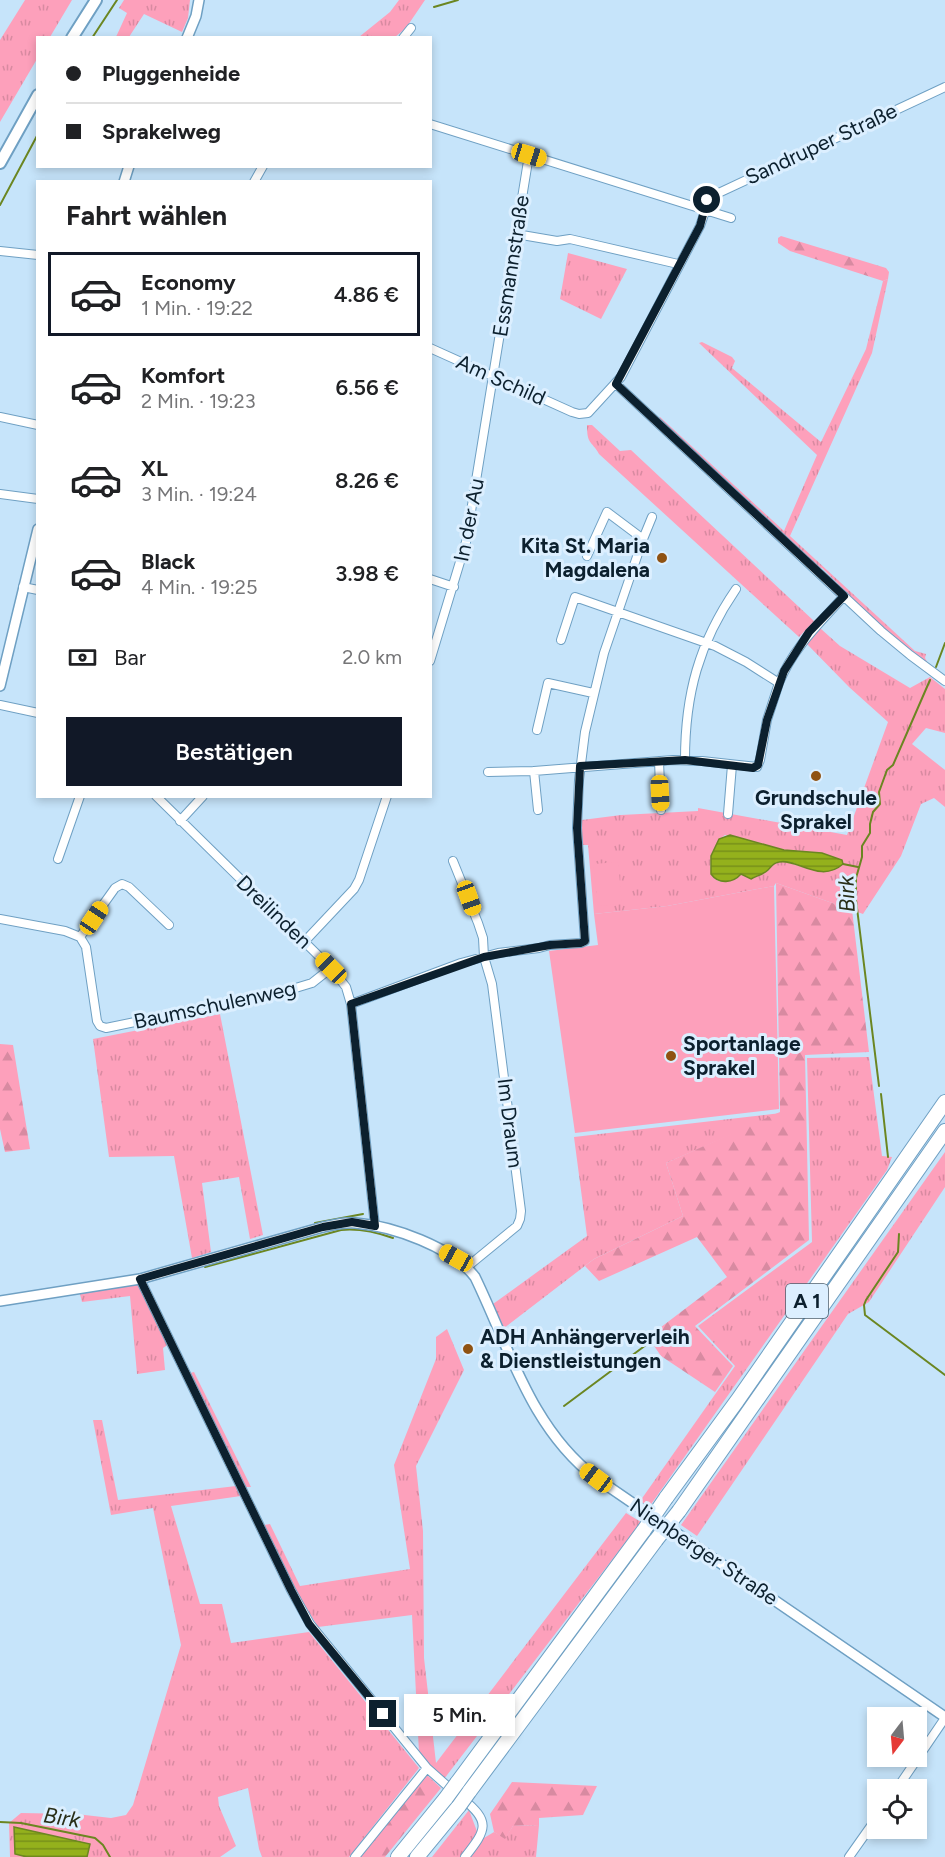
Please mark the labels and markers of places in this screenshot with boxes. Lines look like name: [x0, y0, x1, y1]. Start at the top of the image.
place label: Kita St. Maria Magdalena: [521, 533, 650, 582]
marker: Kita St. Maria Magdalena: [655, 551, 669, 565]
marker: Grundschule Sprakel: [809, 769, 823, 783]
place label: Grundschule Sprakel: [755, 785, 877, 834]
place label: Sportanlage Sprakel: [683, 1031, 801, 1080]
marker: Sportanlage Sprakel: [664, 1049, 678, 1063]
place label: ADH Anhängerverleih & Dienstleistungen: [480, 1324, 690, 1373]
marker: ADH Anhängerverleih & Dienstleistungen: [461, 1342, 475, 1356]

